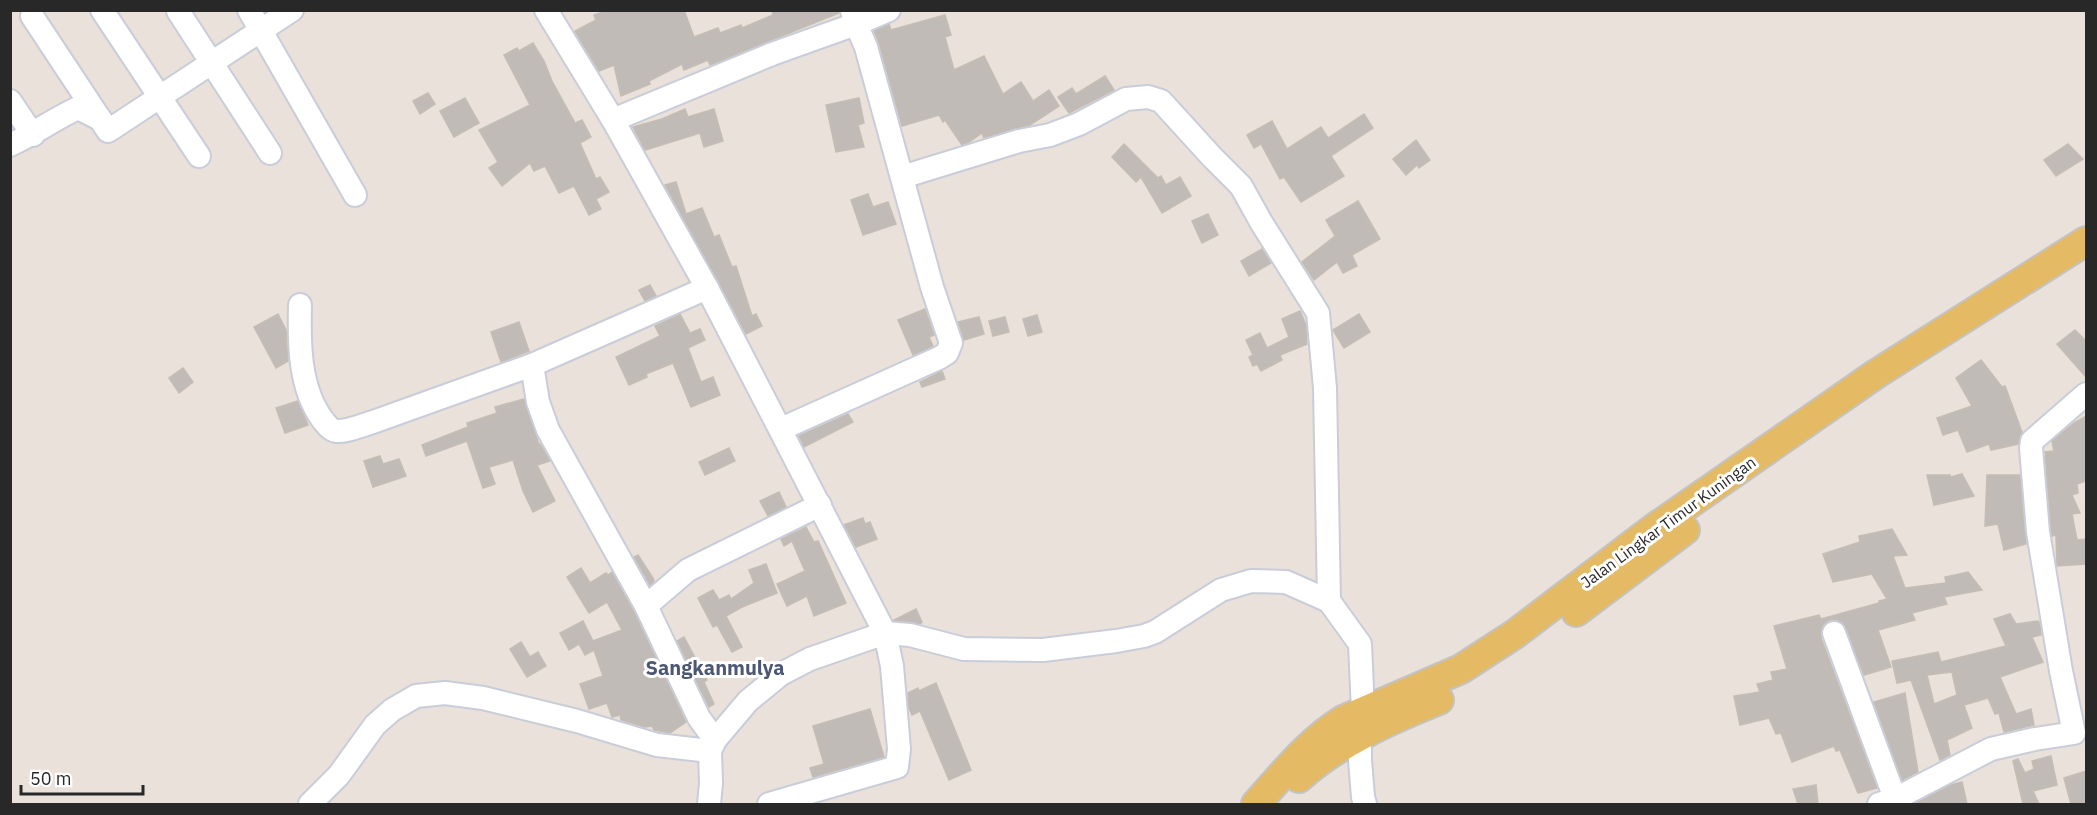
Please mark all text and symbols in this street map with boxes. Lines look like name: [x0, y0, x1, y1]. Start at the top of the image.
street label: Jalan Lingkar Timur Kuningan: [1576, 452, 1760, 592]
district label: Sangkanmulya: [645, 654, 785, 681]
scale bar: [21, 758, 142, 796]
text: 50 m: [30, 767, 72, 790]

